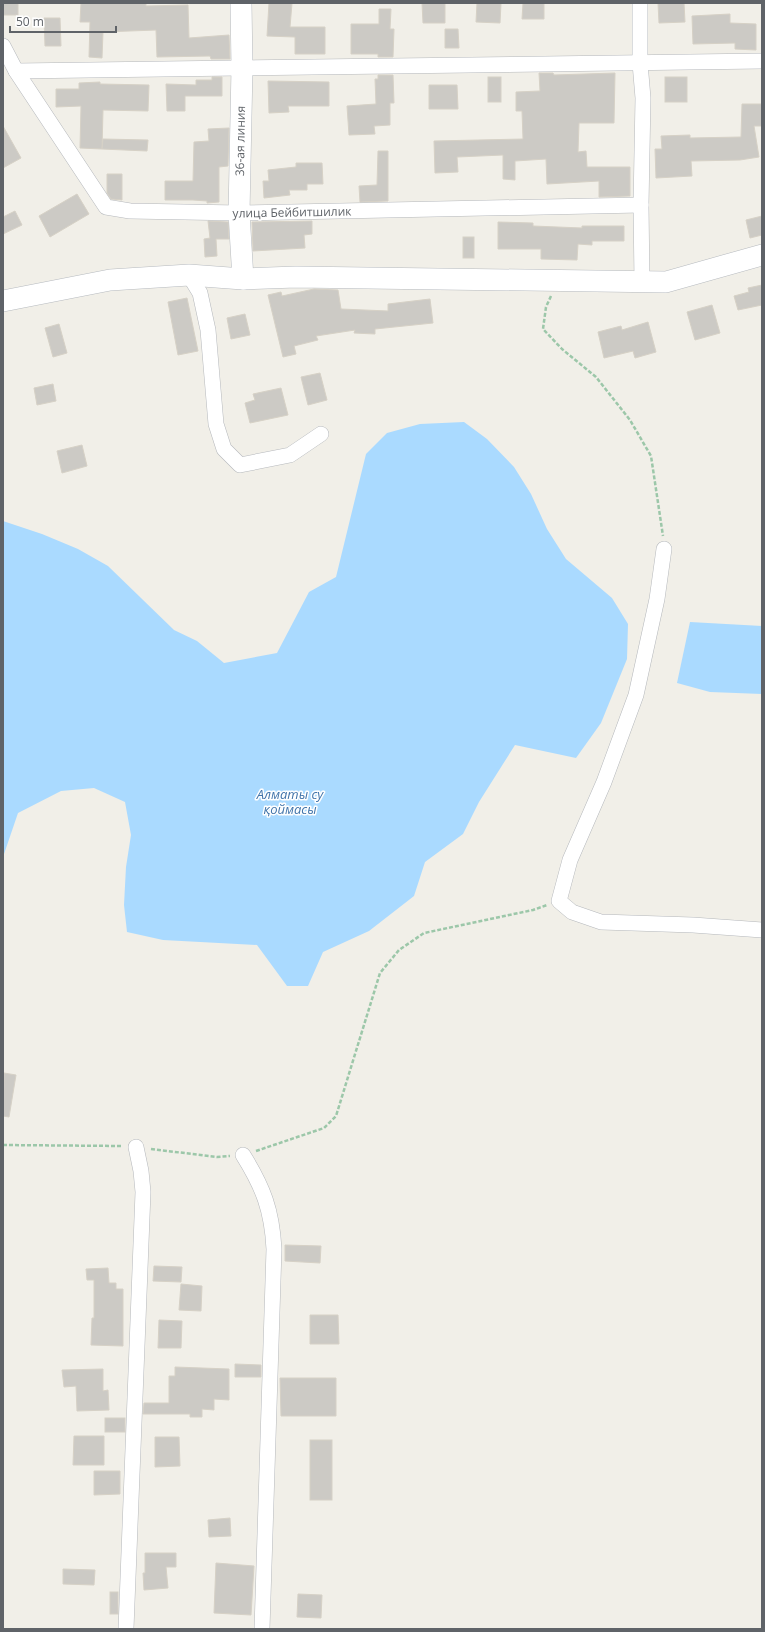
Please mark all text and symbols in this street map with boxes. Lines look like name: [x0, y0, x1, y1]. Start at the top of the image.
scale bar: [10, 8, 116, 34]
text: 50 m: [16, 13, 44, 30]
street label: 36-ая линия: [231, 106, 249, 176]
street label: улица Бейбитшилик: [232, 202, 352, 222]
water label: Алматы су қоймасы: [256, 785, 324, 818]

